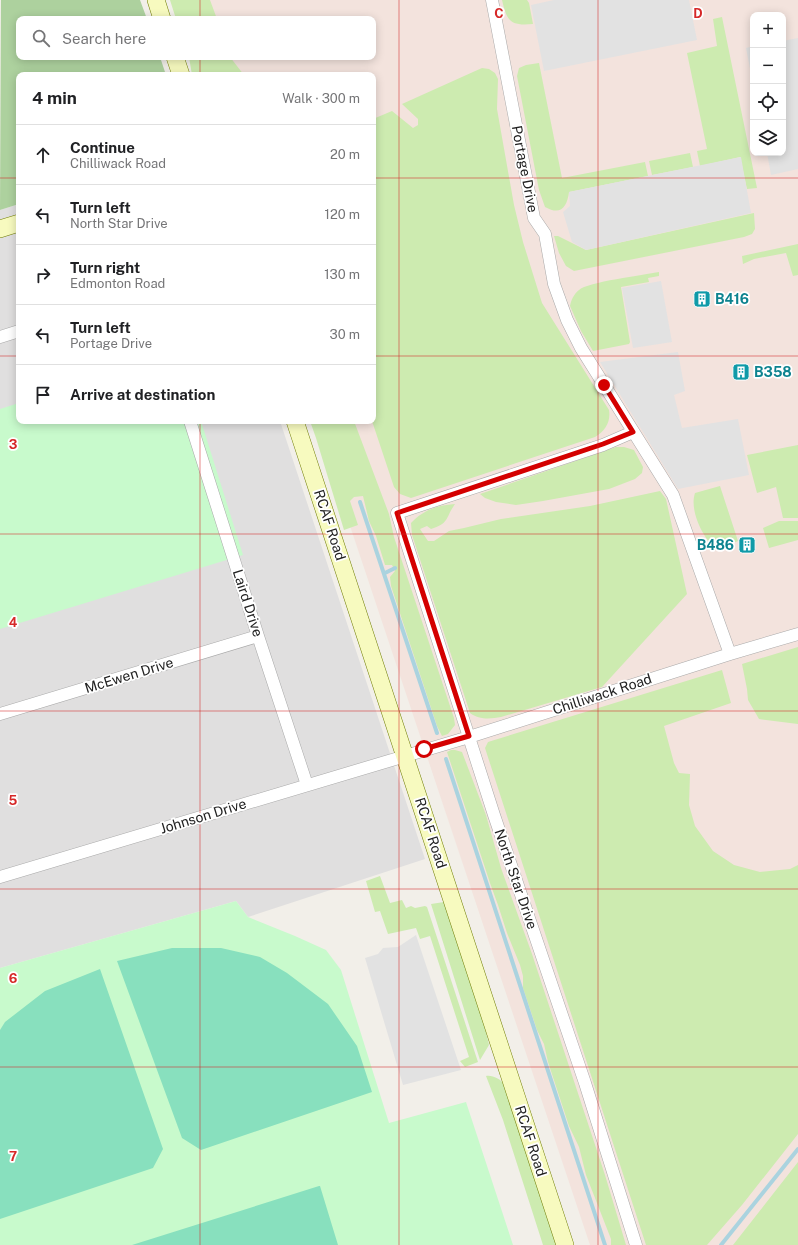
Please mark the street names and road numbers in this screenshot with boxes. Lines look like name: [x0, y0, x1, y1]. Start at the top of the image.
street label: Portage Drive: [509, 124, 541, 214]
street label: RCAF Road: [311, 488, 349, 562]
street label: Laird Drive: [230, 567, 266, 639]
street label: McEwen Drive: [83, 654, 175, 696]
street label: Chilliwack Road: [550, 670, 654, 718]
street label: Johnson Drive: [158, 795, 248, 837]
street label: RCAF Road: [412, 796, 450, 870]
street label: North Star Drive: [491, 827, 541, 931]
street label: RCAF Road: [512, 1104, 550, 1178]

